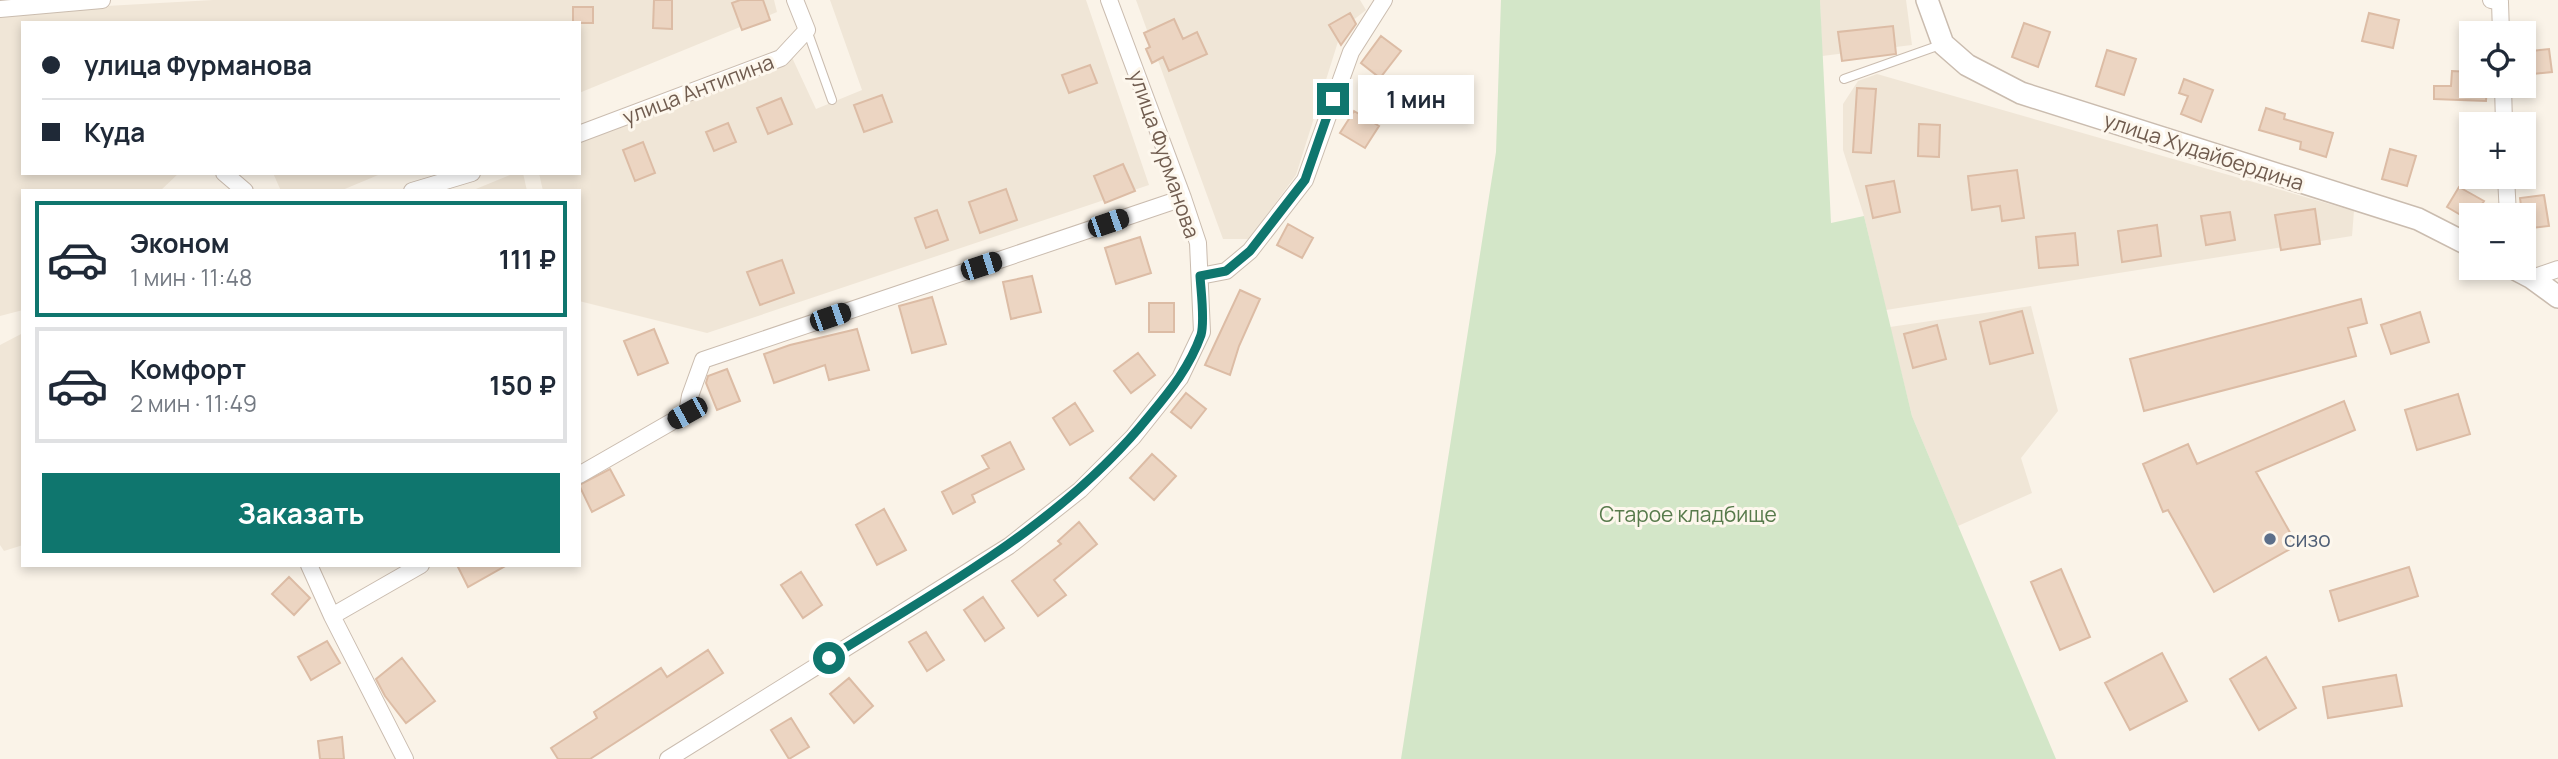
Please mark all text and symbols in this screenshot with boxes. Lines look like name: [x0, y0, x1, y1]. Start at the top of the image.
map controls: [2459, 21, 2536, 280]
button: locate: [2459, 21, 2536, 98]
text: улица Фурманова: [84, 47, 312, 83]
street label: улица Антипина: [618, 47, 778, 131]
street label: улица Фурманова: [1123, 66, 1207, 242]
callout: 1 мин: [1358, 74, 1473, 124]
route end: [1317, 83, 1349, 115]
text: 1 мин: [1386, 83, 1446, 115]
street label: улица Худайбердина: [2100, 105, 2308, 197]
button: +: [2459, 112, 2536, 189]
text: Куда: [84, 114, 145, 150]
button: −: [2459, 203, 2536, 280]
car: [1085, 206, 1132, 240]
text: Эконом: [130, 225, 230, 261]
icon: car: [46, 228, 109, 291]
text: 111 ₽: [499, 241, 556, 277]
car: [958, 250, 1005, 282]
text: 1 мин · 11:48: [130, 261, 252, 293]
car: [807, 300, 854, 334]
text: Комфорт: [130, 351, 246, 387]
icon: car: [46, 354, 109, 417]
text: 150 ₽: [489, 367, 556, 403]
text: 2 мин · 11:49: [130, 387, 257, 419]
car: [664, 394, 711, 432]
button: Заказать: [42, 473, 560, 553]
park label: Старое кладбище: [1599, 500, 1777, 528]
place label: сизо: [2284, 525, 2331, 553]
marker: сизо: [2262, 531, 2278, 547]
route start: [813, 642, 845, 674]

